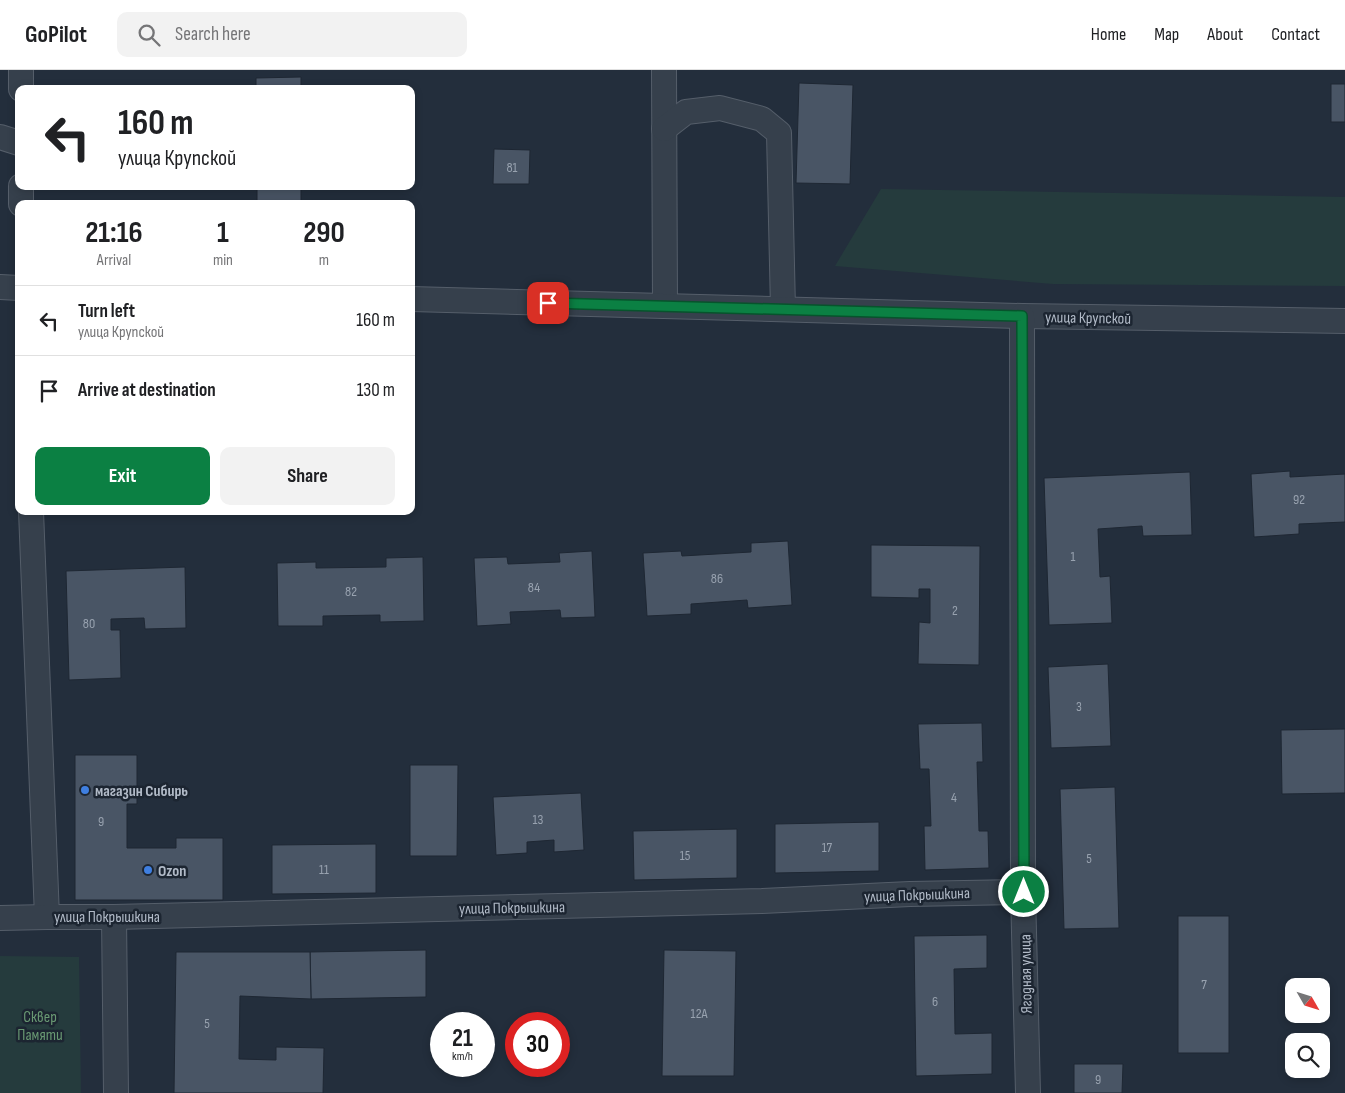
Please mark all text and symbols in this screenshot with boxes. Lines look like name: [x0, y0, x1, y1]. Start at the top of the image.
search box: [117, 12, 467, 57]
text: GoPilot: [25, 20, 87, 49]
icon: search: [135, 21, 163, 49]
text: Search here: [175, 23, 251, 46]
text: Home: [1091, 24, 1126, 45]
text: Map: [1154, 24, 1179, 45]
text: About: [1207, 24, 1243, 45]
text: Contact: [1271, 24, 1320, 45]
text: 160 m: [118, 102, 194, 145]
icon: left: [35, 105, 100, 170]
text: улица Крупской: [118, 145, 236, 172]
house number: 81: [506, 159, 518, 176]
text: 21:16: [85, 215, 143, 251]
text: 1: [217, 215, 229, 251]
text: 290: [303, 215, 345, 251]
text: Arrival: [97, 251, 131, 270]
text: min: [213, 251, 233, 270]
text: m: [319, 251, 329, 270]
pin: [527, 282, 569, 324]
icon: arrive: [534, 289, 562, 317]
text: Turn left: [78, 300, 135, 323]
icon: left: [35, 307, 63, 335]
street label: улица Крупской: [1045, 308, 1131, 329]
text: 160 m: [356, 309, 395, 332]
text: улица Крупской: [78, 323, 164, 342]
icon: arrive: [35, 377, 63, 405]
text: Arrive at destination: [78, 379, 216, 402]
text: 130 m: [357, 379, 395, 402]
button: Exit: [35, 447, 210, 505]
button: Share: [220, 447, 395, 505]
house number: 92: [1293, 491, 1305, 508]
house number: 1: [1071, 548, 1076, 565]
house number: 86: [711, 570, 723, 587]
house number: 84: [528, 579, 540, 596]
house number: 82: [345, 583, 357, 600]
house number: 2: [952, 602, 958, 619]
house number: 80: [83, 615, 95, 632]
house number: 3: [1076, 698, 1082, 715]
place label: магазин Сибирь: [95, 782, 188, 801]
marker: магазин Сибирь: [79, 784, 91, 796]
house number: 4: [951, 789, 957, 806]
house number: 13: [533, 811, 544, 828]
house number: 9: [98, 813, 104, 830]
house number: 17: [822, 839, 833, 856]
house number: 15: [680, 847, 691, 864]
house number: 5: [1086, 850, 1092, 867]
house number: 11: [319, 861, 329, 878]
place label: Ozon: [158, 862, 186, 881]
marker: Ozon: [142, 864, 154, 876]
position arrow: [997, 865, 1049, 917]
street label: улица Покрышкина: [864, 884, 970, 907]
street label: улица Покрышкина: [459, 898, 565, 919]
street label: улица Покрышкина: [54, 908, 160, 927]
street label: Ягодная улица: [1016, 934, 1037, 1014]
house number: 7: [1201, 976, 1207, 993]
north arrow: [1285, 978, 1330, 1022]
map controls: [1285, 978, 1330, 1078]
house number: 6: [932, 993, 938, 1010]
house number: 12А: [691, 1005, 708, 1022]
park label: Сквер Памяти: [17, 1008, 63, 1045]
speed limit sign: 30: [505, 1012, 570, 1077]
house number: 5: [204, 1015, 210, 1032]
text: 21: [452, 1023, 473, 1054]
button: search: [1285, 1033, 1330, 1078]
text: km/h: [452, 1049, 473, 1064]
house number: 9: [1095, 1071, 1101, 1088]

